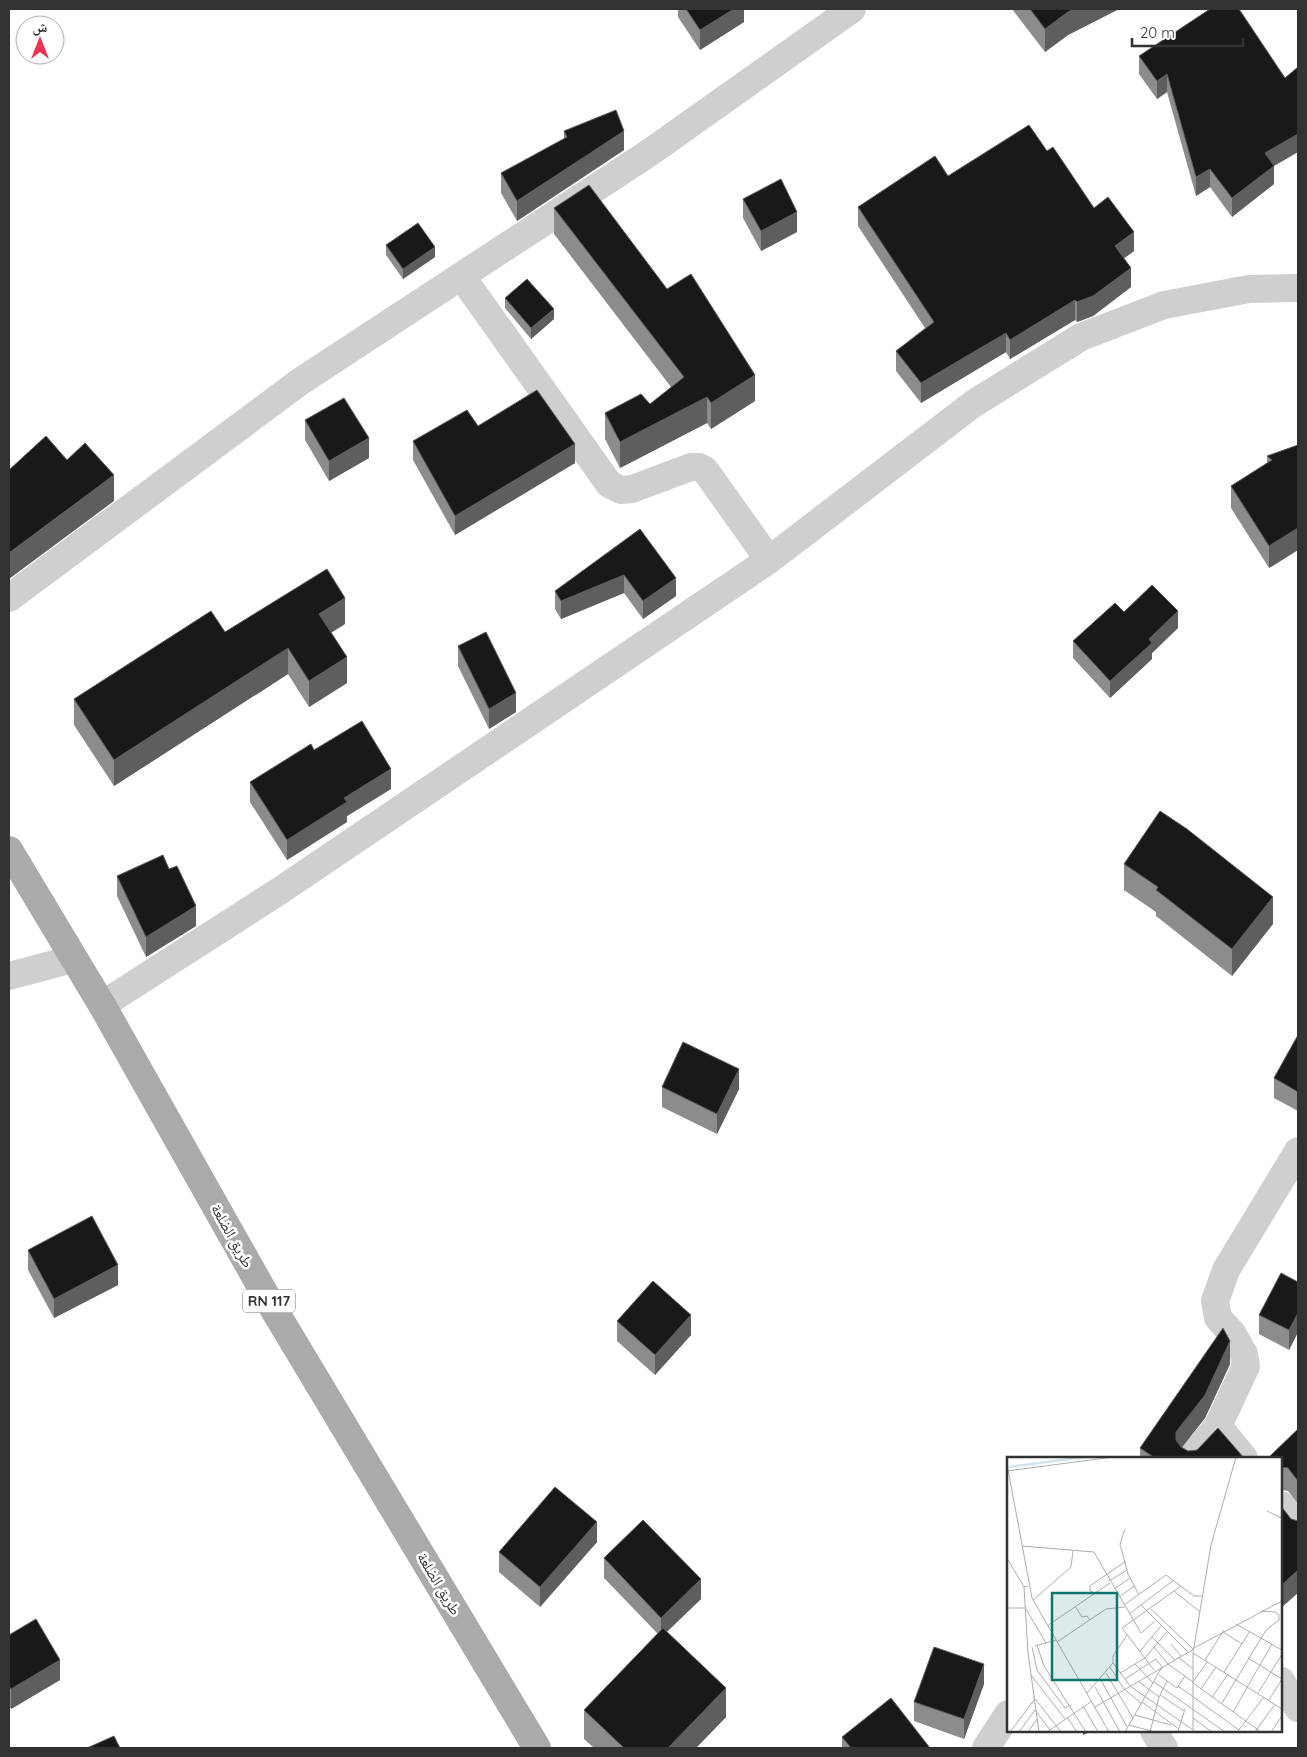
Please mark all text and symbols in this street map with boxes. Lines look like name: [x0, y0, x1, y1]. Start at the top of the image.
north arrow: [15, 15, 65, 65]
scale bar: [1132, 15, 1243, 47]
text: ش: [33, 18, 48, 36]
text: 20 m: [1140, 23, 1175, 42]
street label: طريق الضلعة: [206, 1201, 258, 1272]
road number: RN 117: [243, 1290, 295, 1312]
inset map: [1007, 1457, 1282, 1732]
street label: طريق الضلعة: [412, 1549, 466, 1619]

